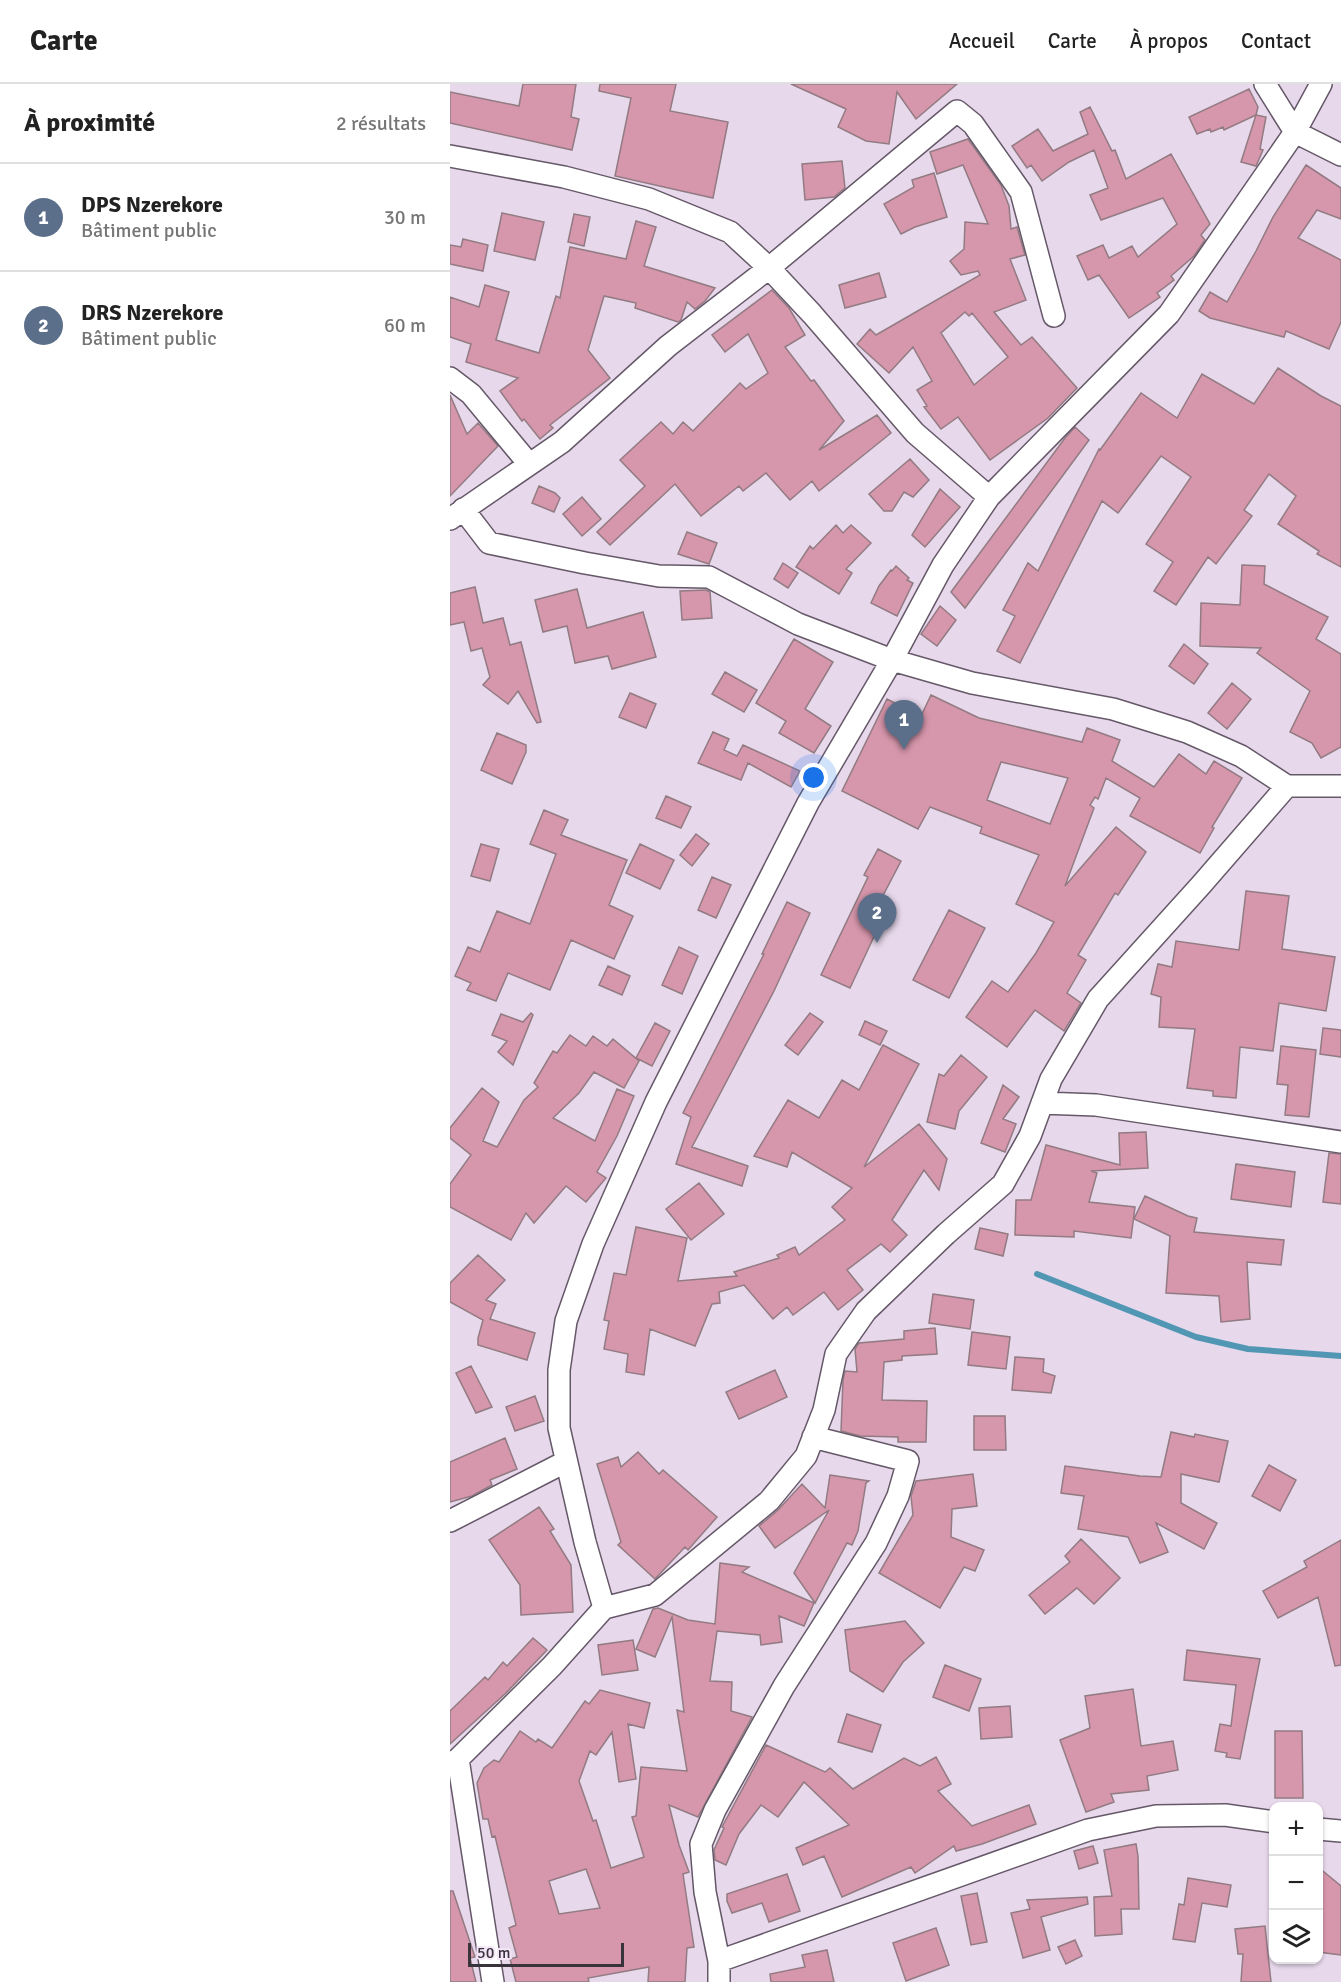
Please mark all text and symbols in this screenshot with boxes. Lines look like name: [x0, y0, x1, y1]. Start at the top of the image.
text: Carte: [30, 24, 98, 58]
text: Accueil: [949, 28, 1015, 54]
text: Carte: [1048, 28, 1097, 54]
text: À propos: [1130, 28, 1208, 54]
text: Contact: [1241, 28, 1311, 54]
text: À proximité: [24, 107, 155, 139]
text: 2 résultats: [336, 111, 426, 136]
text: DPS Nzerekore: [81, 191, 223, 218]
text: 1: [38, 205, 49, 230]
text: 30 m: [384, 205, 426, 230]
text: Bâtiment public: [81, 218, 217, 243]
text: DRS Nzerekore: [81, 299, 224, 326]
text: 2: [38, 313, 49, 338]
text: 60 m: [384, 313, 426, 338]
text: Bâtiment public: [81, 326, 217, 351]
pin: 1: [884, 700, 924, 750]
your location: [799, 763, 828, 792]
pin: 2: [858, 894, 896, 943]
map controls: [1269, 1802, 1323, 1964]
button: +: [1269, 1802, 1323, 1856]
button: −: [1269, 1856, 1323, 1910]
button: layers: [1269, 1910, 1323, 1964]
scale bar: [468, 1940, 624, 1968]
text: 50 m: [477, 1943, 511, 1963]

